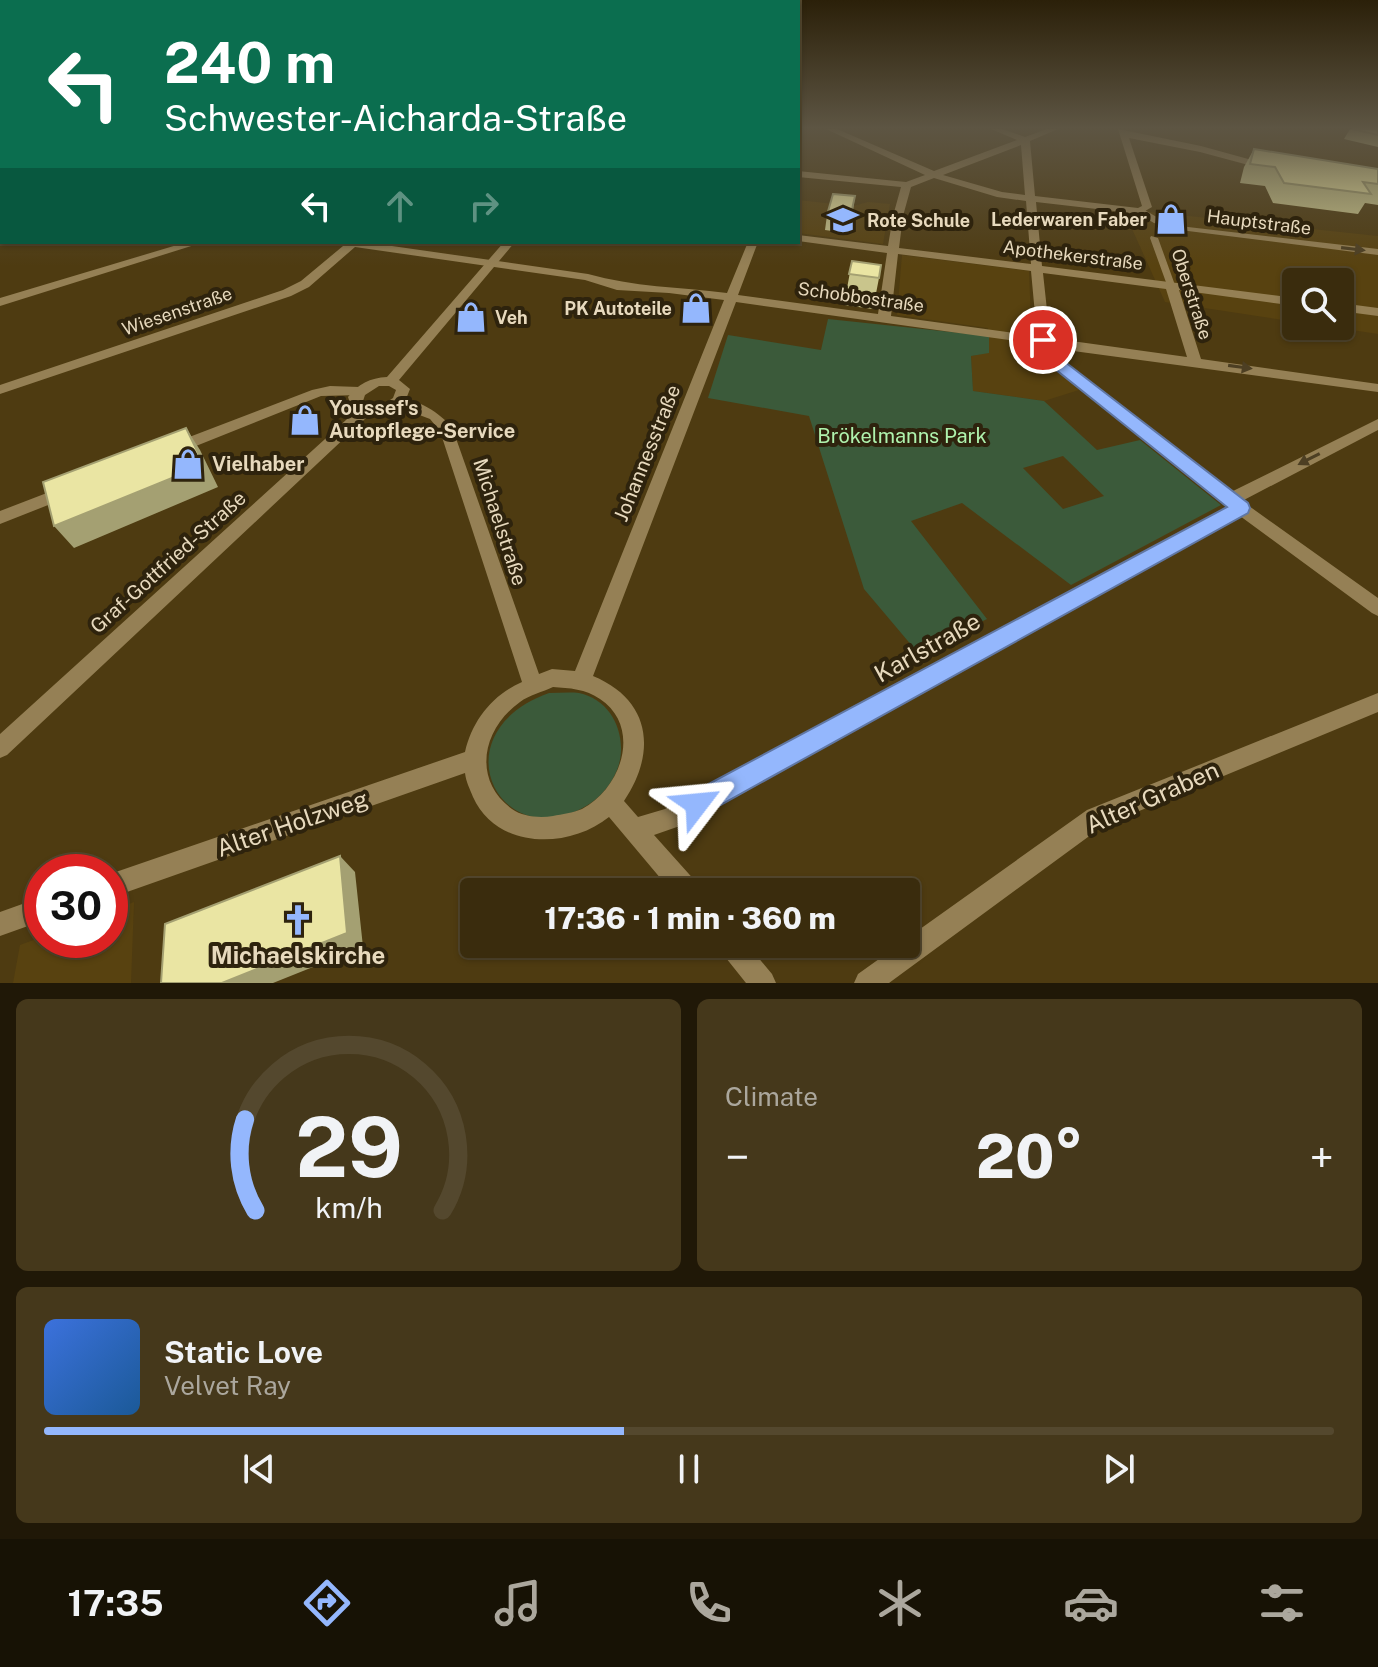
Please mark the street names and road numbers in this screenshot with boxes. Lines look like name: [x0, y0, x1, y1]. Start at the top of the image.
street label: Hauptstraße: [1206, 205, 1312, 239]
street label: Apothekerstraße: [1002, 236, 1144, 274]
street label: Oberstraße: [1167, 246, 1217, 342]
street label: Schobbostraße: [797, 278, 925, 316]
street label: Wiesenstraße: [119, 282, 235, 340]
street label: Johannesstraße: [609, 381, 685, 525]
street label: Michaelstraße: [468, 455, 532, 589]
street label: Graf-Gottfried-Straße: [85, 486, 251, 638]
street label: Karlstraße: [869, 606, 985, 688]
street label: Alter Graben: [1081, 755, 1223, 839]
street label: Alter Holzweg: [212, 784, 372, 862]

